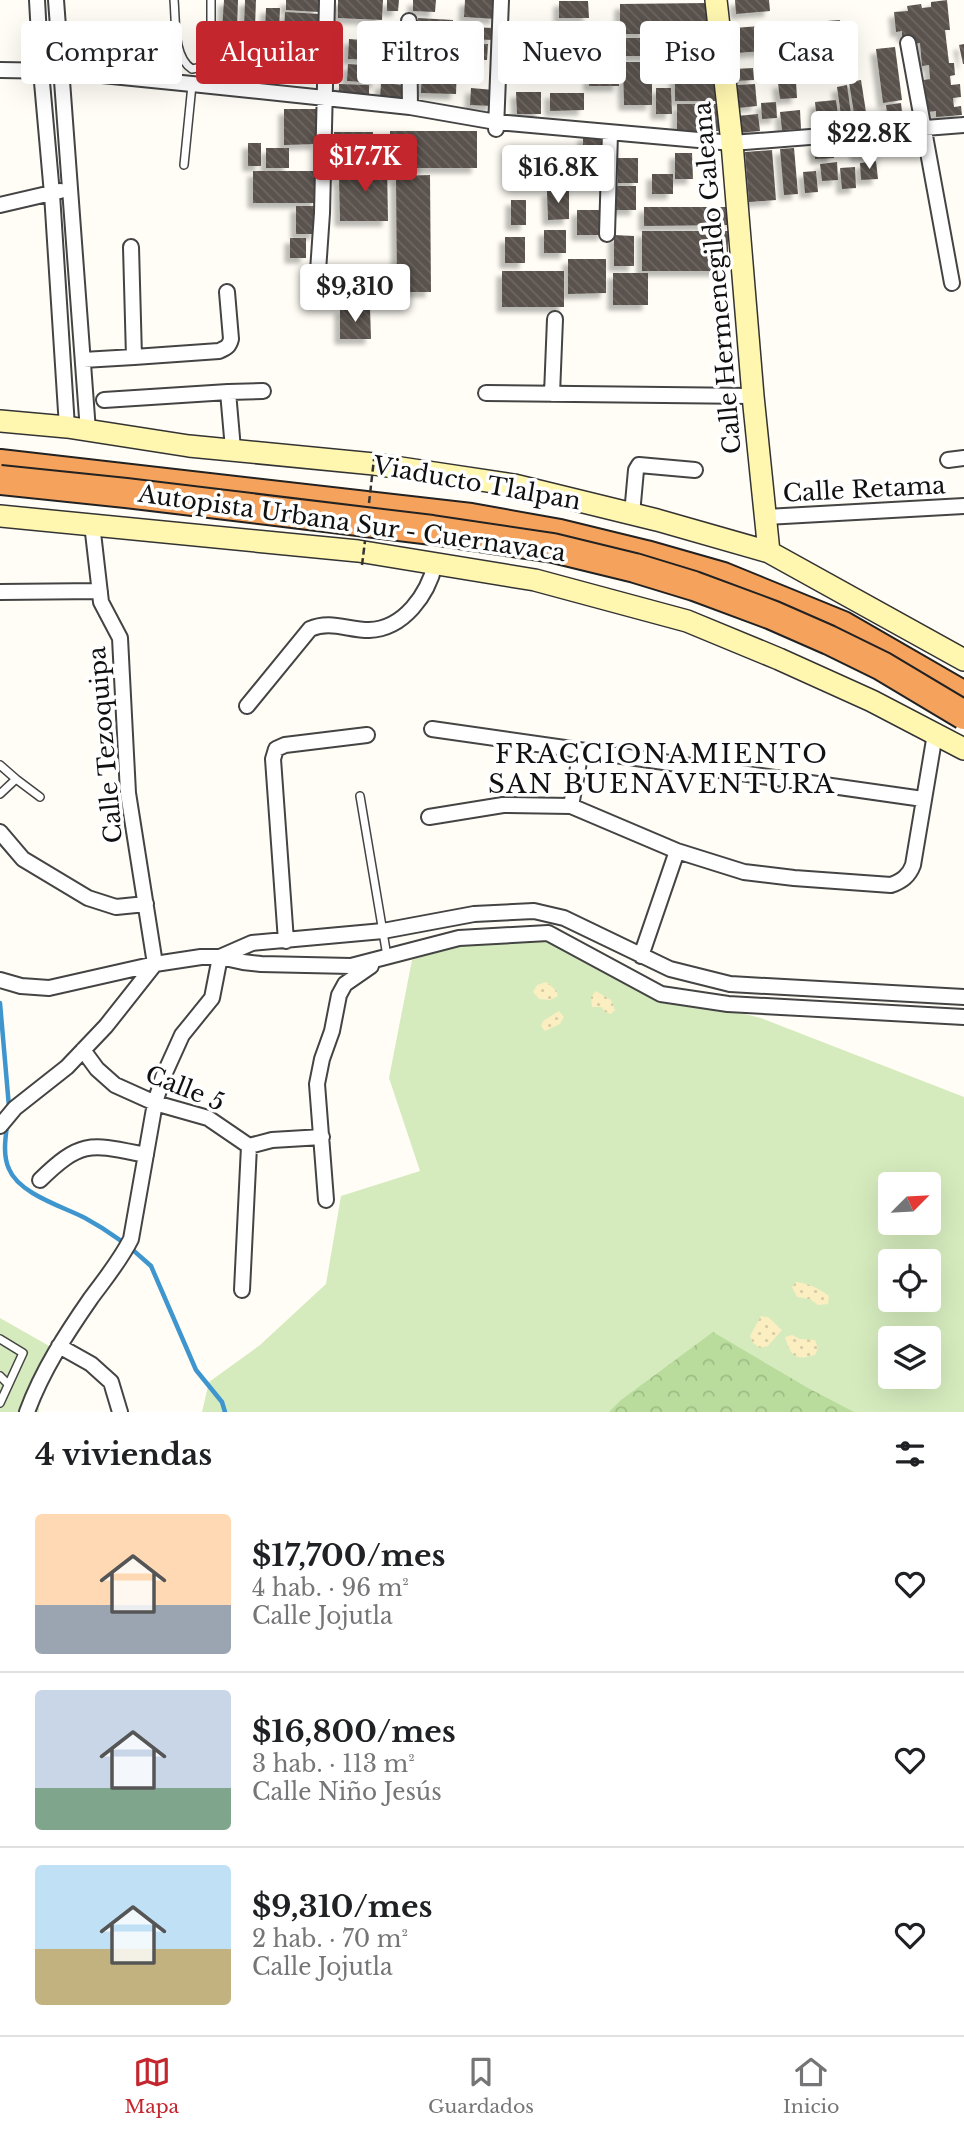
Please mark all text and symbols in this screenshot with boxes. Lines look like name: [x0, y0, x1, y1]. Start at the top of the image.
chip: Comprar: [21, 21, 182, 84]
chip: Alquilar: [196, 21, 343, 84]
chip: Filtros: [357, 21, 484, 84]
chip: Nuevo: [498, 21, 626, 84]
chip: Piso: [640, 21, 740, 84]
chip: Casa: [754, 21, 858, 84]
street label: Calle Hermenegildo Galeana: [687, 100, 747, 455]
pin: $22.8K: [812, 111, 926, 171]
text: $22.8K: [827, 120, 911, 148]
pin: $17.7K: [308, 134, 422, 194]
text: $17.7K: [329, 143, 401, 171]
pin: $16.8K: [501, 146, 615, 205]
text: $16.8K: [518, 154, 598, 182]
pin: $9,310: [298, 264, 412, 324]
text: $9,310: [316, 273, 394, 301]
street label: Viaducto Tlalpan: [370, 450, 583, 516]
street label: Calle Retama: [782, 470, 947, 508]
street label: Autopista Urbana Sur - Cuernavaca: [135, 478, 568, 567]
street label: Calle Tezoquipa: [82, 645, 128, 844]
district label: FRACCIONAMIENTO SAN BUENAVENTURA: [488, 738, 836, 800]
street label: Calle 5: [141, 1059, 229, 1117]
north arrow: [878, 1172, 942, 1236]
map controls: [878, 1172, 941, 1389]
button: locate: [878, 1249, 941, 1312]
button: layers: [878, 1326, 941, 1389]
icon: filters: [891, 1435, 929, 1473]
text: 4 viviendas: [35, 1436, 212, 1473]
text: $17,700/mes: [252, 1537, 445, 1574]
icon: home: [91, 1542, 175, 1626]
icon: heart: [891, 1565, 929, 1603]
text: 4 hab. · 96 m²: [252, 1574, 409, 1602]
text: Calle Jojutla: [252, 1602, 393, 1630]
text: $16,800/mes: [252, 1713, 456, 1750]
icon: home: [91, 1718, 175, 1802]
icon: heart: [891, 1741, 929, 1779]
text: 3 hab. · 113 m²: [252, 1750, 415, 1778]
text: Calle Niño Jesús: [252, 1778, 442, 1806]
text: $9,310/mes: [252, 1888, 432, 1925]
icon: home: [91, 1893, 175, 1977]
icon: heart: [891, 1916, 929, 1954]
text: 2 hab. · 70 m²: [252, 1925, 408, 1953]
text: Calle Jojutla: [252, 1953, 393, 1981]
tab: Mapa: [124, 2053, 179, 2118]
tab: Guardados: [428, 2053, 534, 2118]
tab: Inicio: [783, 2053, 839, 2118]

